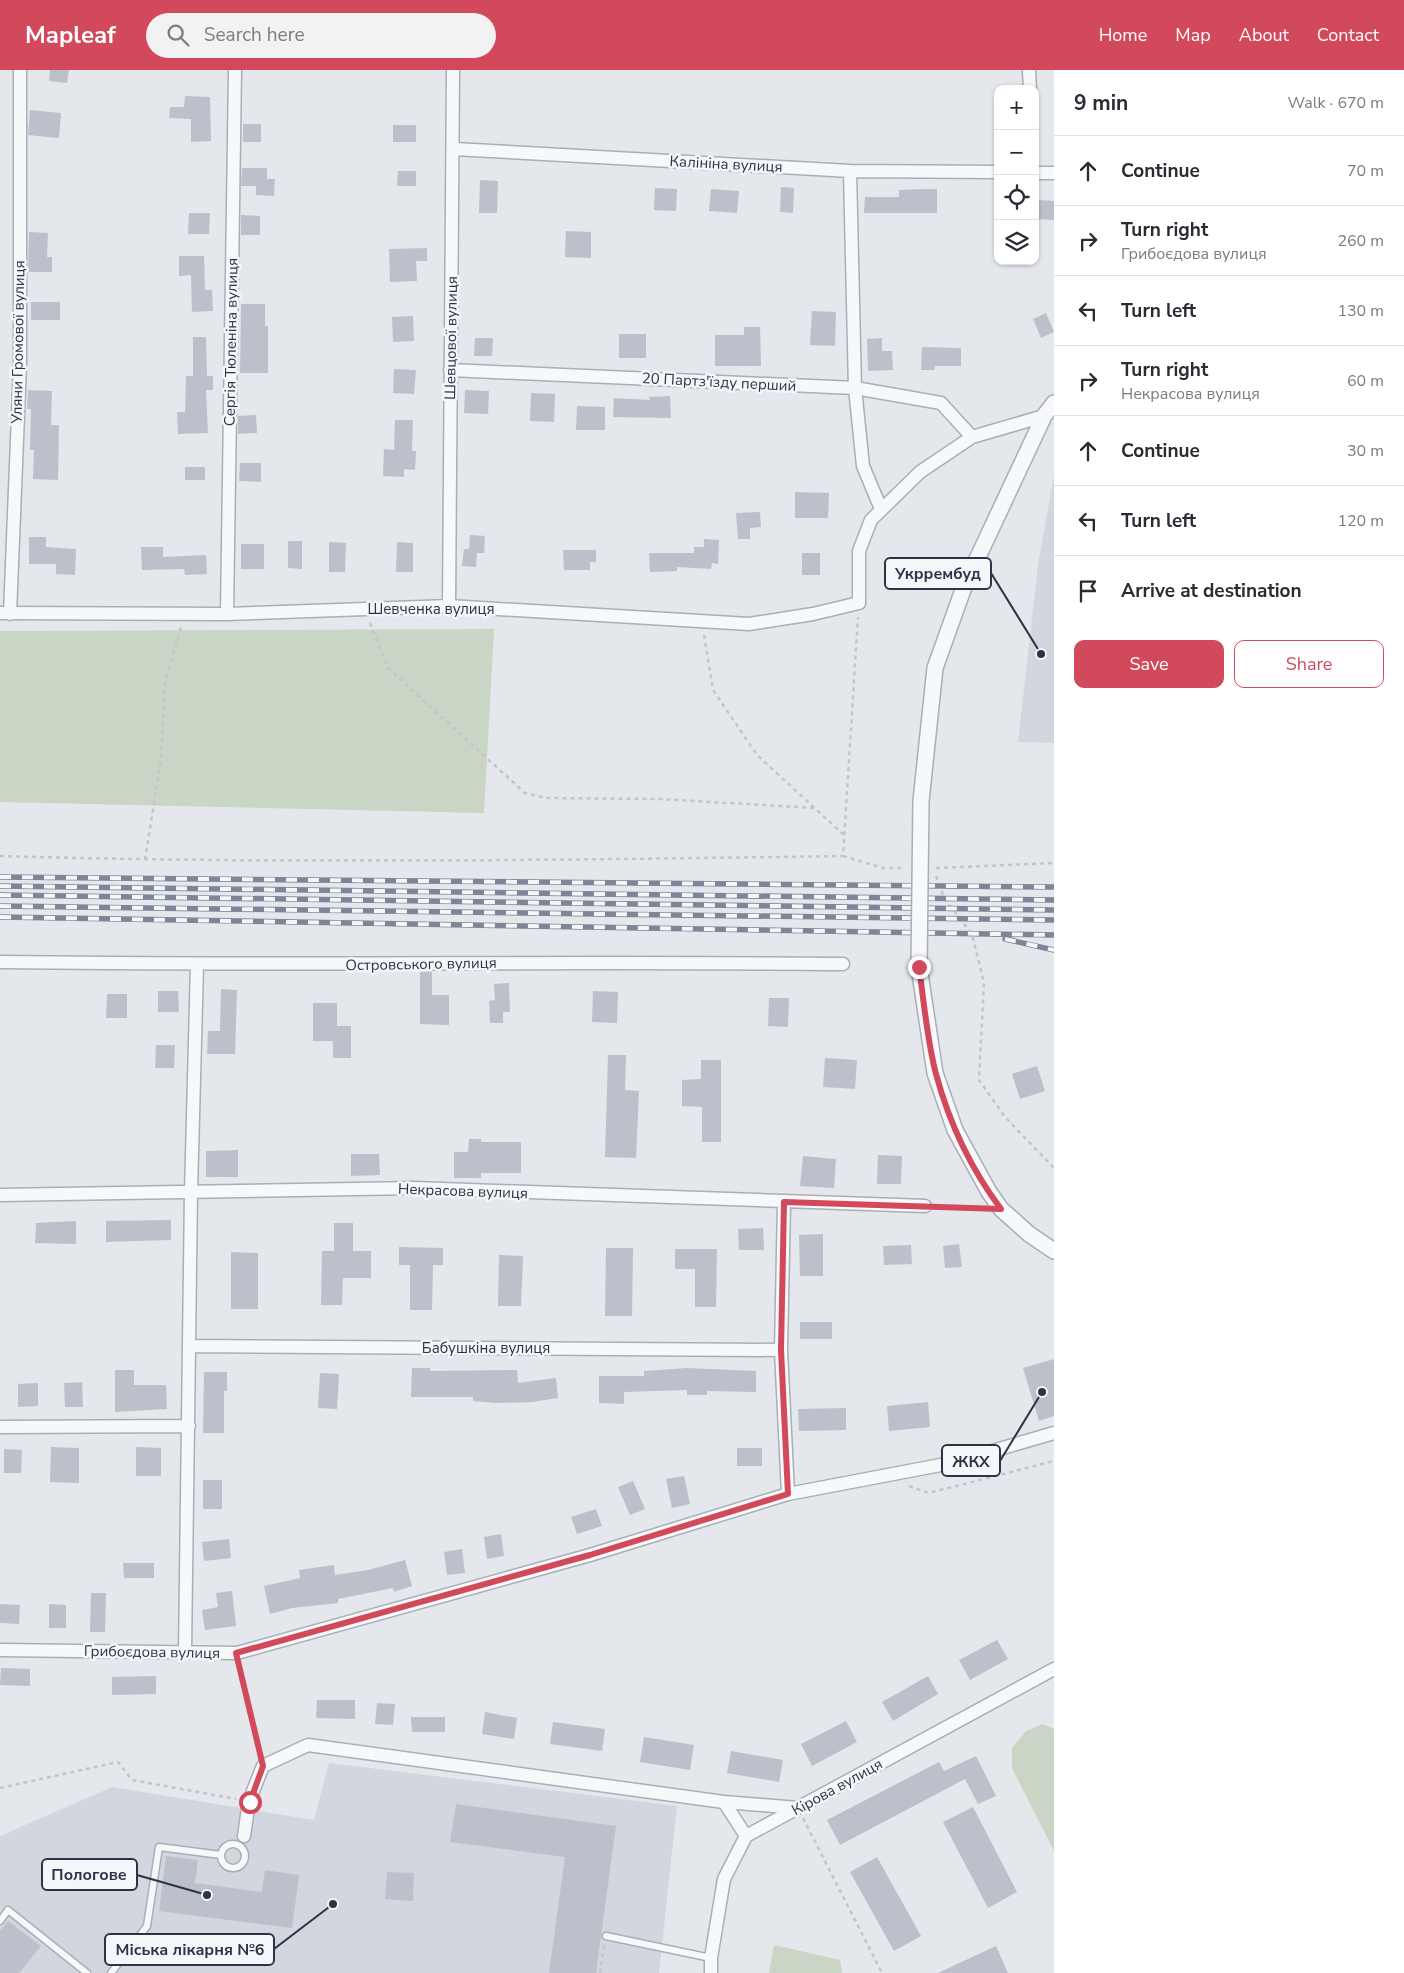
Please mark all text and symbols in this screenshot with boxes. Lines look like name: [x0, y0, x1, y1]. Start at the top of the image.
search box: [146, 13, 496, 58]
text: Mapleaf: [25, 19, 116, 51]
icon: search: [164, 21, 192, 49]
text: Search here: [204, 22, 305, 48]
text: Home: [1099, 23, 1147, 47]
text: Map: [1175, 23, 1211, 47]
text: About: [1239, 23, 1289, 47]
text: Contact: [1317, 23, 1379, 47]
map controls: [994, 85, 1039, 265]
button: +: [994, 85, 1039, 130]
text: 9 min: [1074, 89, 1128, 117]
text: Walk · 670 m: [1288, 92, 1384, 114]
button: −: [994, 130, 1039, 175]
street label: Калініна вулиця: [669, 151, 783, 177]
icon: ahead: [1074, 157, 1102, 185]
text: Continue: [1121, 158, 1200, 184]
text: 70 m: [1347, 160, 1384, 182]
button: locate: [994, 175, 1039, 220]
text: Turn right: [1121, 217, 1208, 243]
button: layers: [994, 220, 1039, 265]
icon: right: [1074, 227, 1102, 255]
text: 260 m: [1337, 230, 1384, 252]
text: Грибоєдова вулиця: [1121, 243, 1267, 265]
street label: Сергія Тюленіна вулиця: [220, 258, 242, 426]
street label: Уляни Громової вулиця: [7, 260, 29, 425]
street label: Шевцової вулиця: [440, 276, 462, 400]
icon: left: [1074, 297, 1102, 325]
text: Turn left: [1121, 298, 1196, 324]
text: 130 m: [1337, 300, 1384, 322]
text: Turn right: [1121, 357, 1208, 383]
icon: right: [1074, 367, 1102, 395]
street label: 20 Партз'їзду перший: [641, 368, 797, 396]
text: 60 m: [1347, 370, 1384, 392]
text: Некрасова вулиця: [1121, 383, 1260, 405]
icon: ahead: [1074, 437, 1102, 465]
text: Continue: [1121, 438, 1200, 464]
text: 30 m: [1347, 440, 1384, 462]
icon: left: [1074, 507, 1102, 535]
text: Turn left: [1121, 508, 1196, 534]
text: 120 m: [1337, 510, 1384, 532]
callout: Укррембуд: [885, 558, 991, 589]
text: Укррембуд: [894, 563, 981, 585]
icon: arrive: [1074, 577, 1102, 605]
text: Arrive at destination: [1121, 578, 1302, 604]
street label: Шевченка вулиця: [367, 599, 495, 619]
button: Save: [1074, 640, 1224, 688]
button: Share: [1234, 640, 1384, 688]
street label: Островського вулиця: [345, 953, 497, 975]
route end: [908, 956, 931, 979]
street label: Некрасова вулиця: [398, 1179, 528, 1203]
street label: Бабушкіна вулиця: [422, 1338, 550, 1358]
callout: ЖКХ: [942, 1445, 1000, 1476]
text: ЖКХ: [952, 1451, 990, 1473]
street label: Грибоєдова вулиця: [84, 1641, 220, 1663]
street label: Кірова вулиця: [788, 1754, 886, 1820]
route start: [239, 1791, 262, 1814]
callout: Пологове: [42, 1859, 137, 1890]
text: Пологове: [51, 1864, 127, 1886]
callout: Міська лікарня №6: [105, 1934, 274, 1965]
text: Міська лікарня №6: [116, 1939, 264, 1961]

